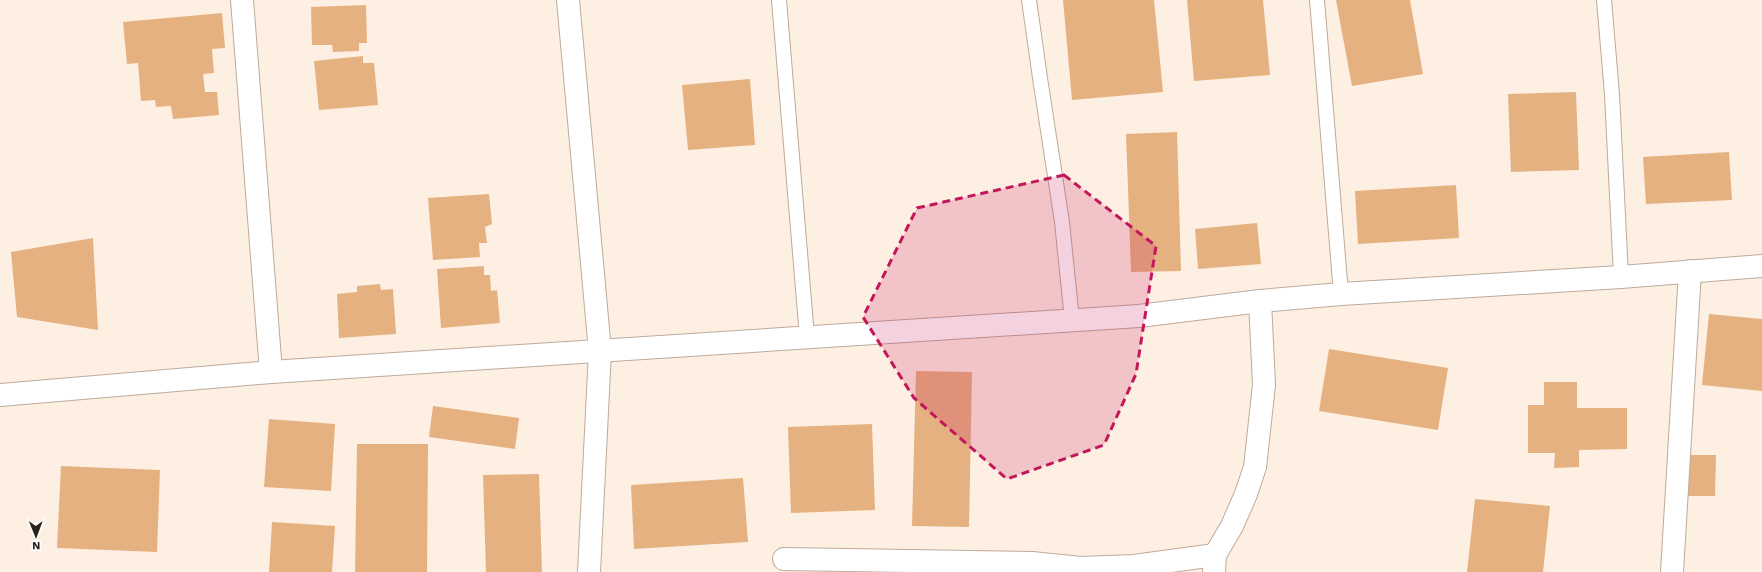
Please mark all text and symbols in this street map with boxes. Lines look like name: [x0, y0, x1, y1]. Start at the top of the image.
north arrow: [16, 516, 56, 556]
text: N: [32, 539, 40, 552]

